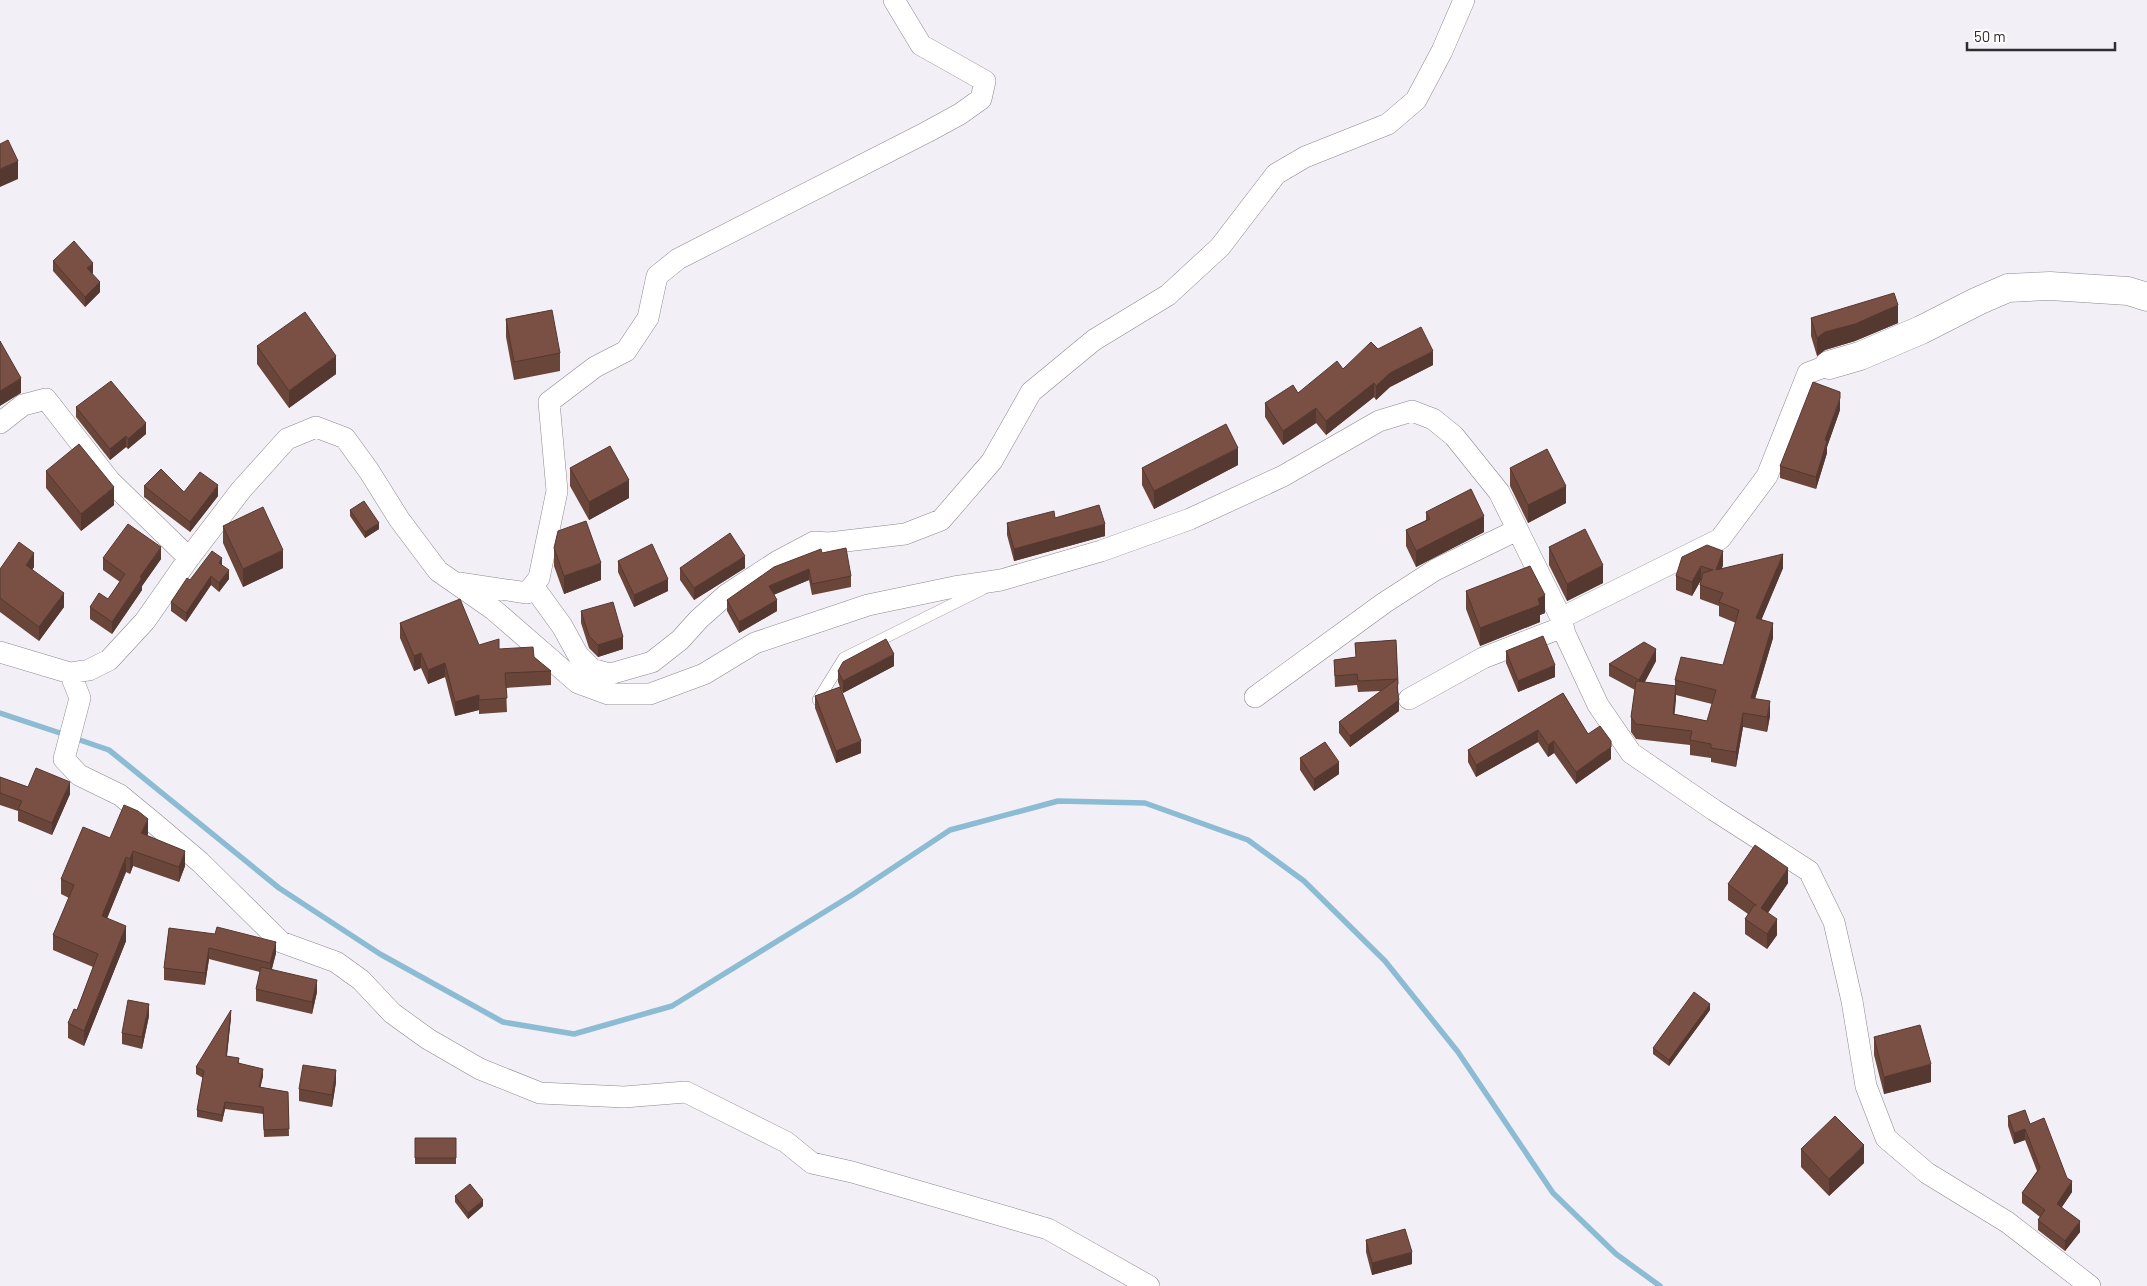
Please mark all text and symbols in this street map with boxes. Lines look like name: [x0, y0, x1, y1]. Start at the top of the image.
scale bar: [1967, 20, 2114, 52]
text: 50 m: [1974, 27, 2006, 45]

